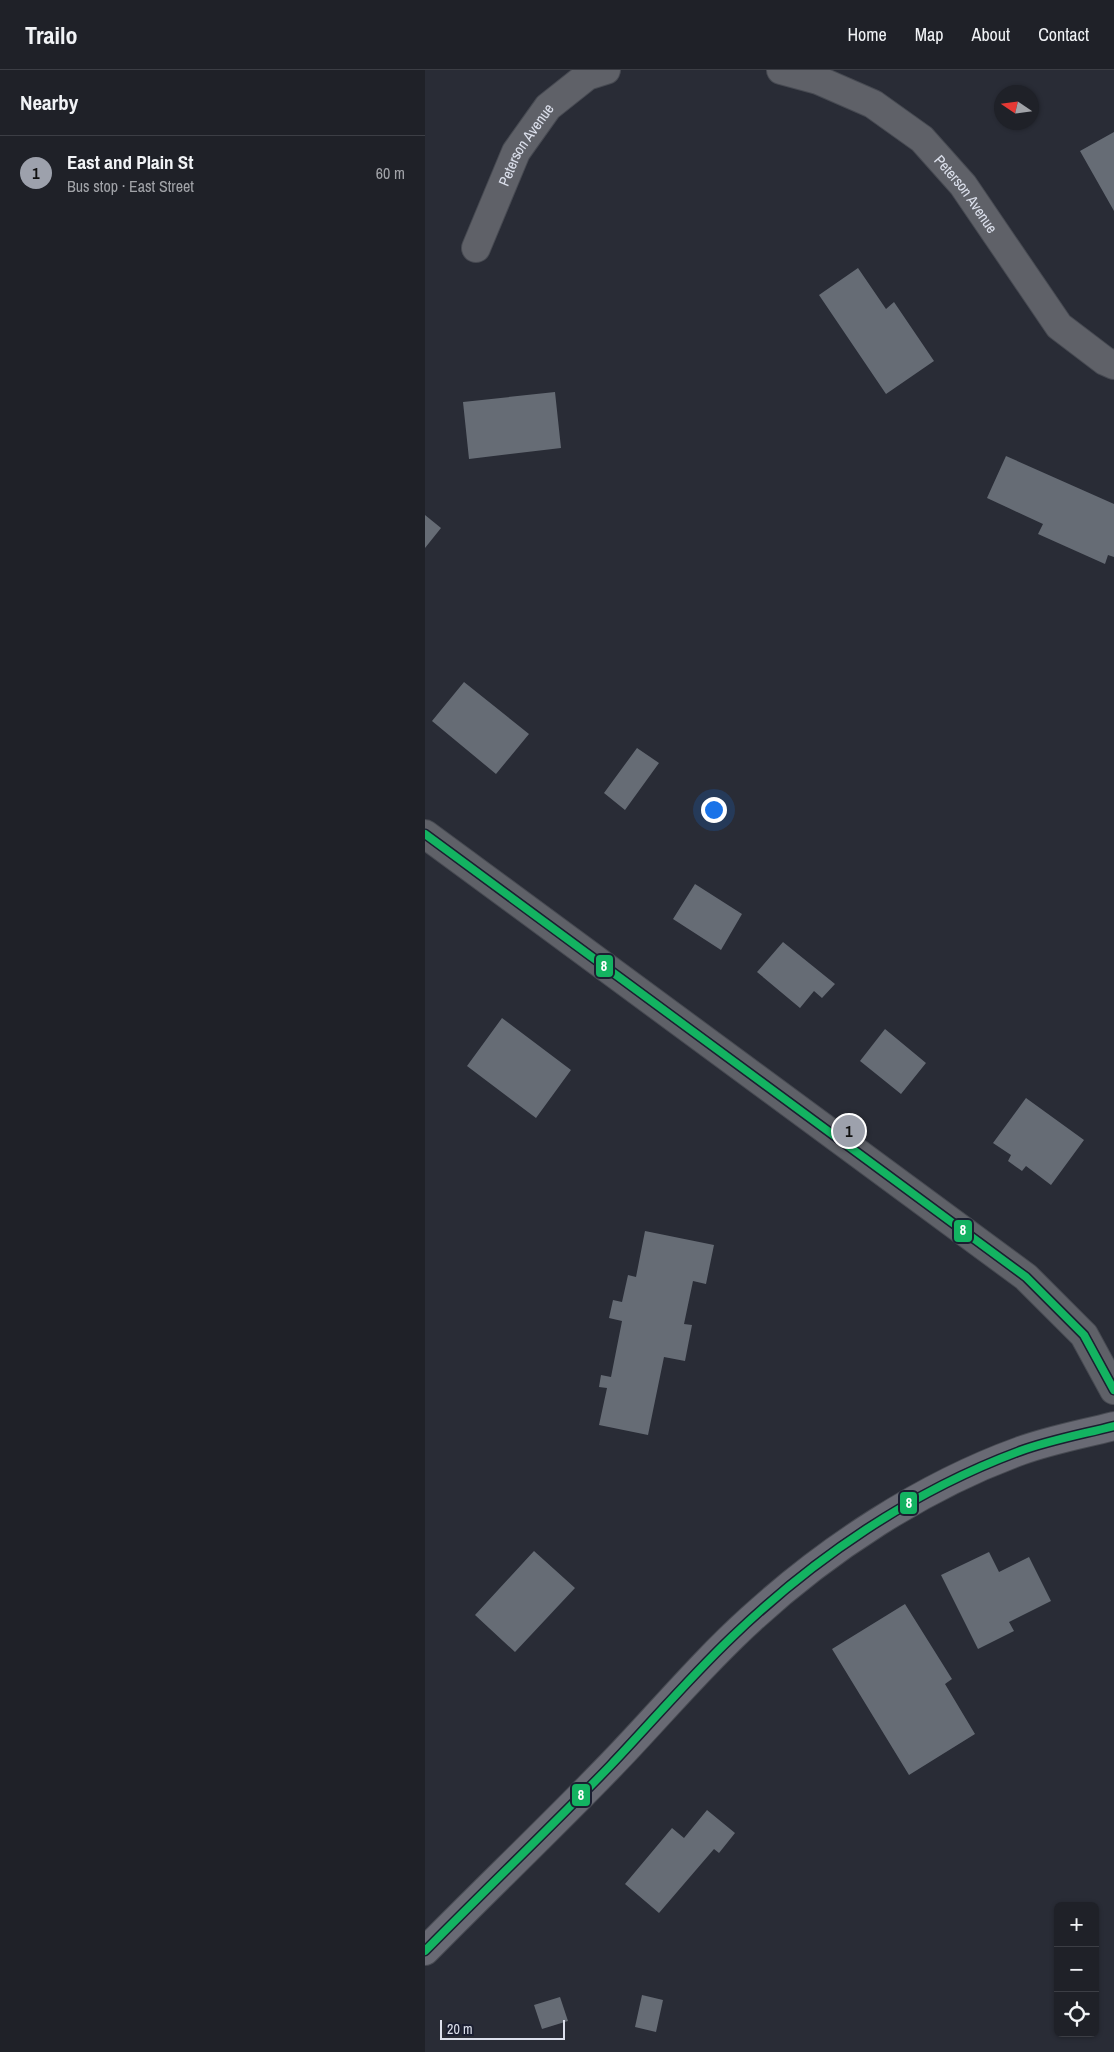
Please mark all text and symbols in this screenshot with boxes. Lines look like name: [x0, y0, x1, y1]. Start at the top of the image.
text: Trailo: [25, 19, 78, 51]
text: Home: [847, 22, 887, 47]
text: Map: [915, 22, 944, 47]
text: About: [972, 22, 1010, 47]
text: Contact: [1038, 22, 1089, 47]
north arrow: [994, 85, 1039, 130]
text: Nearby: [20, 88, 78, 117]
street label: Peterson Avenue: [493, 99, 558, 189]
text: East and Plain St: [67, 149, 193, 175]
street label: Peterson Avenue: [930, 150, 1003, 237]
text: 1: [32, 162, 40, 184]
text: 60 m: [376, 162, 405, 184]
text: Bus stop · East Street: [67, 175, 194, 197]
your location: [701, 797, 727, 823]
line badge: 8: [595, 954, 614, 978]
text: 8: [601, 957, 607, 975]
pin: 1: [833, 1112, 865, 1150]
line badge: 8: [953, 1219, 973, 1243]
text: 8: [960, 1221, 966, 1239]
line badge: 8: [899, 1491, 918, 1515]
text: 8: [906, 1494, 912, 1512]
line badge: 8: [571, 1783, 591, 1807]
text: 8: [578, 1786, 584, 1804]
map controls: [1054, 1902, 1099, 2037]
button: +: [1054, 1902, 1099, 1947]
button: −: [1054, 1947, 1099, 1992]
button: locate: [1054, 1992, 1099, 2037]
scale bar: [440, 2017, 565, 2040]
text: 20 m: [447, 2020, 473, 2038]

